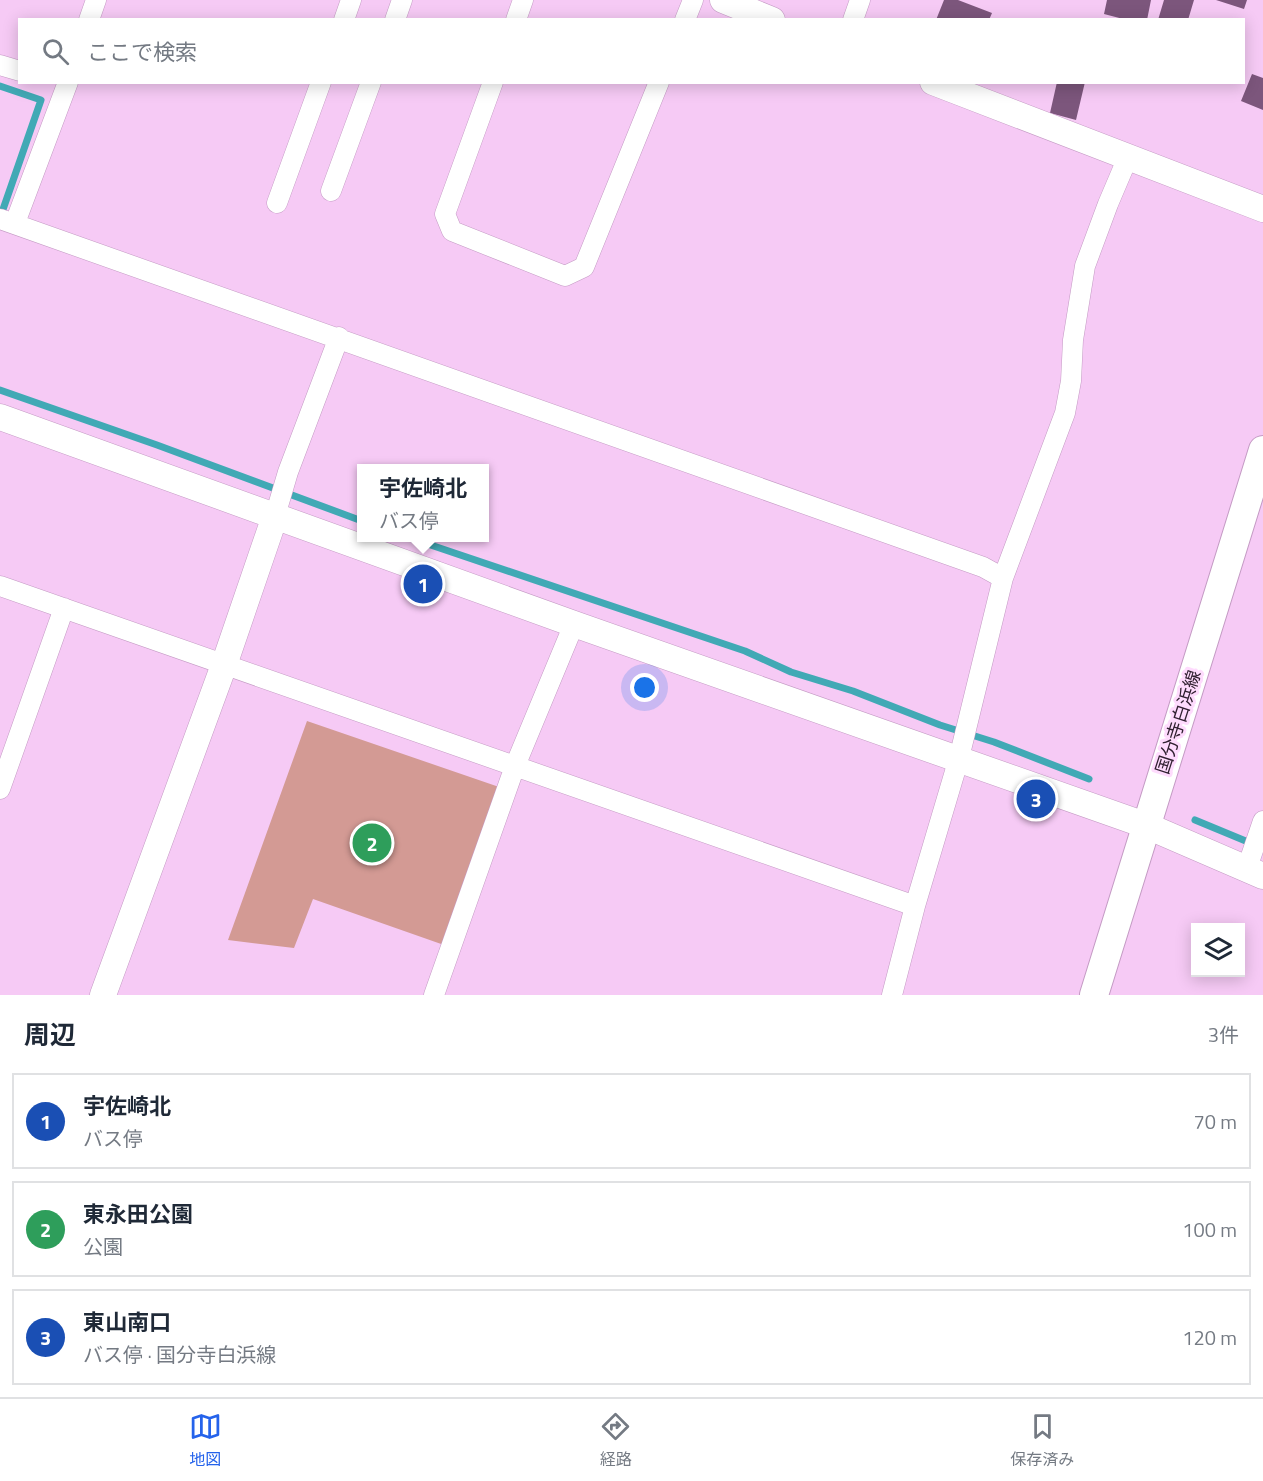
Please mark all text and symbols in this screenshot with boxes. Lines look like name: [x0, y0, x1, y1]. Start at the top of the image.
search box: [18, 18, 1245, 84]
icon: search: [39, 35, 72, 68]
text: ここで検索: [87, 35, 197, 69]
popup: [357, 464, 489, 542]
text: 宇佐崎北: [379, 471, 467, 505]
text: バス停: [379, 505, 439, 536]
pin: 1: [404, 562, 442, 606]
street label: 国分寺白浜線: [1148, 666, 1208, 778]
your location: [630, 673, 659, 702]
pin: 3: [1016, 776, 1056, 822]
pin: 2: [352, 820, 392, 866]
map controls: [1191, 923, 1245, 977]
button: layers: [1191, 923, 1245, 977]
text: 周辺: [24, 1015, 76, 1054]
text: 3件: [1208, 1019, 1239, 1050]
text: 宇佐崎北: [83, 1089, 171, 1123]
text: 1: [40, 1106, 51, 1137]
text: 70 m: [1193, 1106, 1237, 1137]
text: バス停: [83, 1123, 143, 1154]
text: 東永田公園: [83, 1197, 193, 1231]
text: 2: [40, 1214, 51, 1245]
text: 100 m: [1182, 1214, 1237, 1245]
text: 公園: [83, 1231, 123, 1262]
text: 東山南口: [83, 1305, 171, 1339]
text: 3: [40, 1322, 51, 1353]
text: 120 m: [1182, 1322, 1237, 1353]
text: バス停 · 国分寺白浜線: [83, 1339, 276, 1370]
tab: 地図: [189, 1410, 222, 1471]
tab: 経路: [599, 1410, 632, 1471]
tab: 保存済み: [1010, 1410, 1074, 1471]

